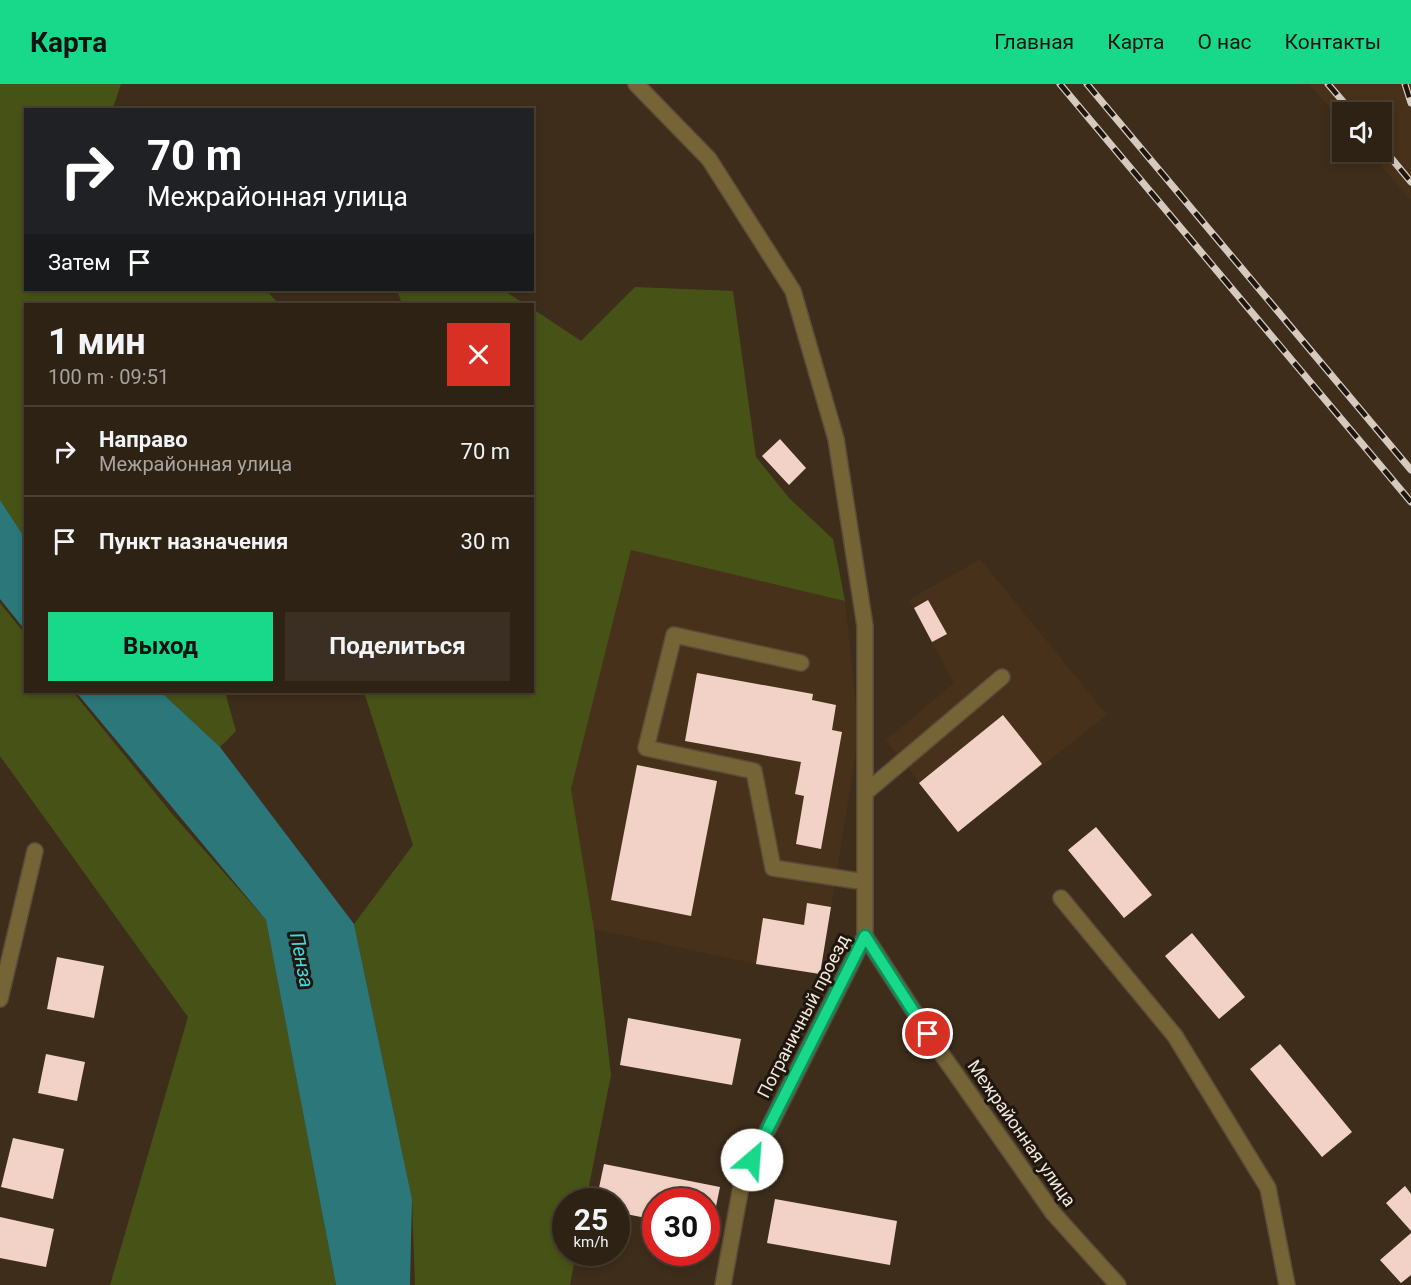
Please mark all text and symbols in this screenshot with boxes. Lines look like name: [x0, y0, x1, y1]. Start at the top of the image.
text: Карта: [30, 26, 107, 59]
text: Главная: [994, 30, 1074, 54]
text: Карта: [1107, 30, 1164, 54]
text: О нас: [1197, 30, 1252, 54]
text: Контакты: [1285, 30, 1381, 54]
map controls: [1332, 102, 1392, 162]
button: sound: [1332, 102, 1392, 162]
text: 70 m: [147, 131, 242, 180]
icon: right: [48, 132, 126, 210]
text: Межрайонная улица: [147, 181, 408, 213]
icon: arrive: [123, 246, 156, 279]
text: Затем: [48, 250, 111, 275]
text: 1 мин: [48, 321, 146, 363]
button: close: [447, 323, 510, 386]
text: 100 m · 09:51: [48, 365, 169, 389]
text: Направо: [99, 427, 188, 452]
icon: right: [48, 435, 81, 468]
text: 70 m: [461, 439, 510, 464]
text: Межрайонная улица: [99, 452, 292, 476]
icon: arrive: [48, 525, 81, 558]
text: Пункт назначения: [99, 529, 288, 554]
text: 30 m: [461, 529, 510, 554]
button: Выход: [48, 612, 273, 681]
button: Поделиться: [285, 612, 510, 681]
water label: Пенза: [285, 930, 319, 990]
street label: Пограничный проезд: [753, 931, 853, 1101]
pin: [902, 1008, 953, 1059]
icon: arrive: [911, 1017, 944, 1050]
street label: Межрайонная улица: [964, 1056, 1080, 1210]
position arrow: [720, 1128, 784, 1192]
speed limit sign: 30: [642, 1188, 720, 1266]
text: 25: [574, 1202, 608, 1237]
text: km/h: [573, 1233, 609, 1251]

